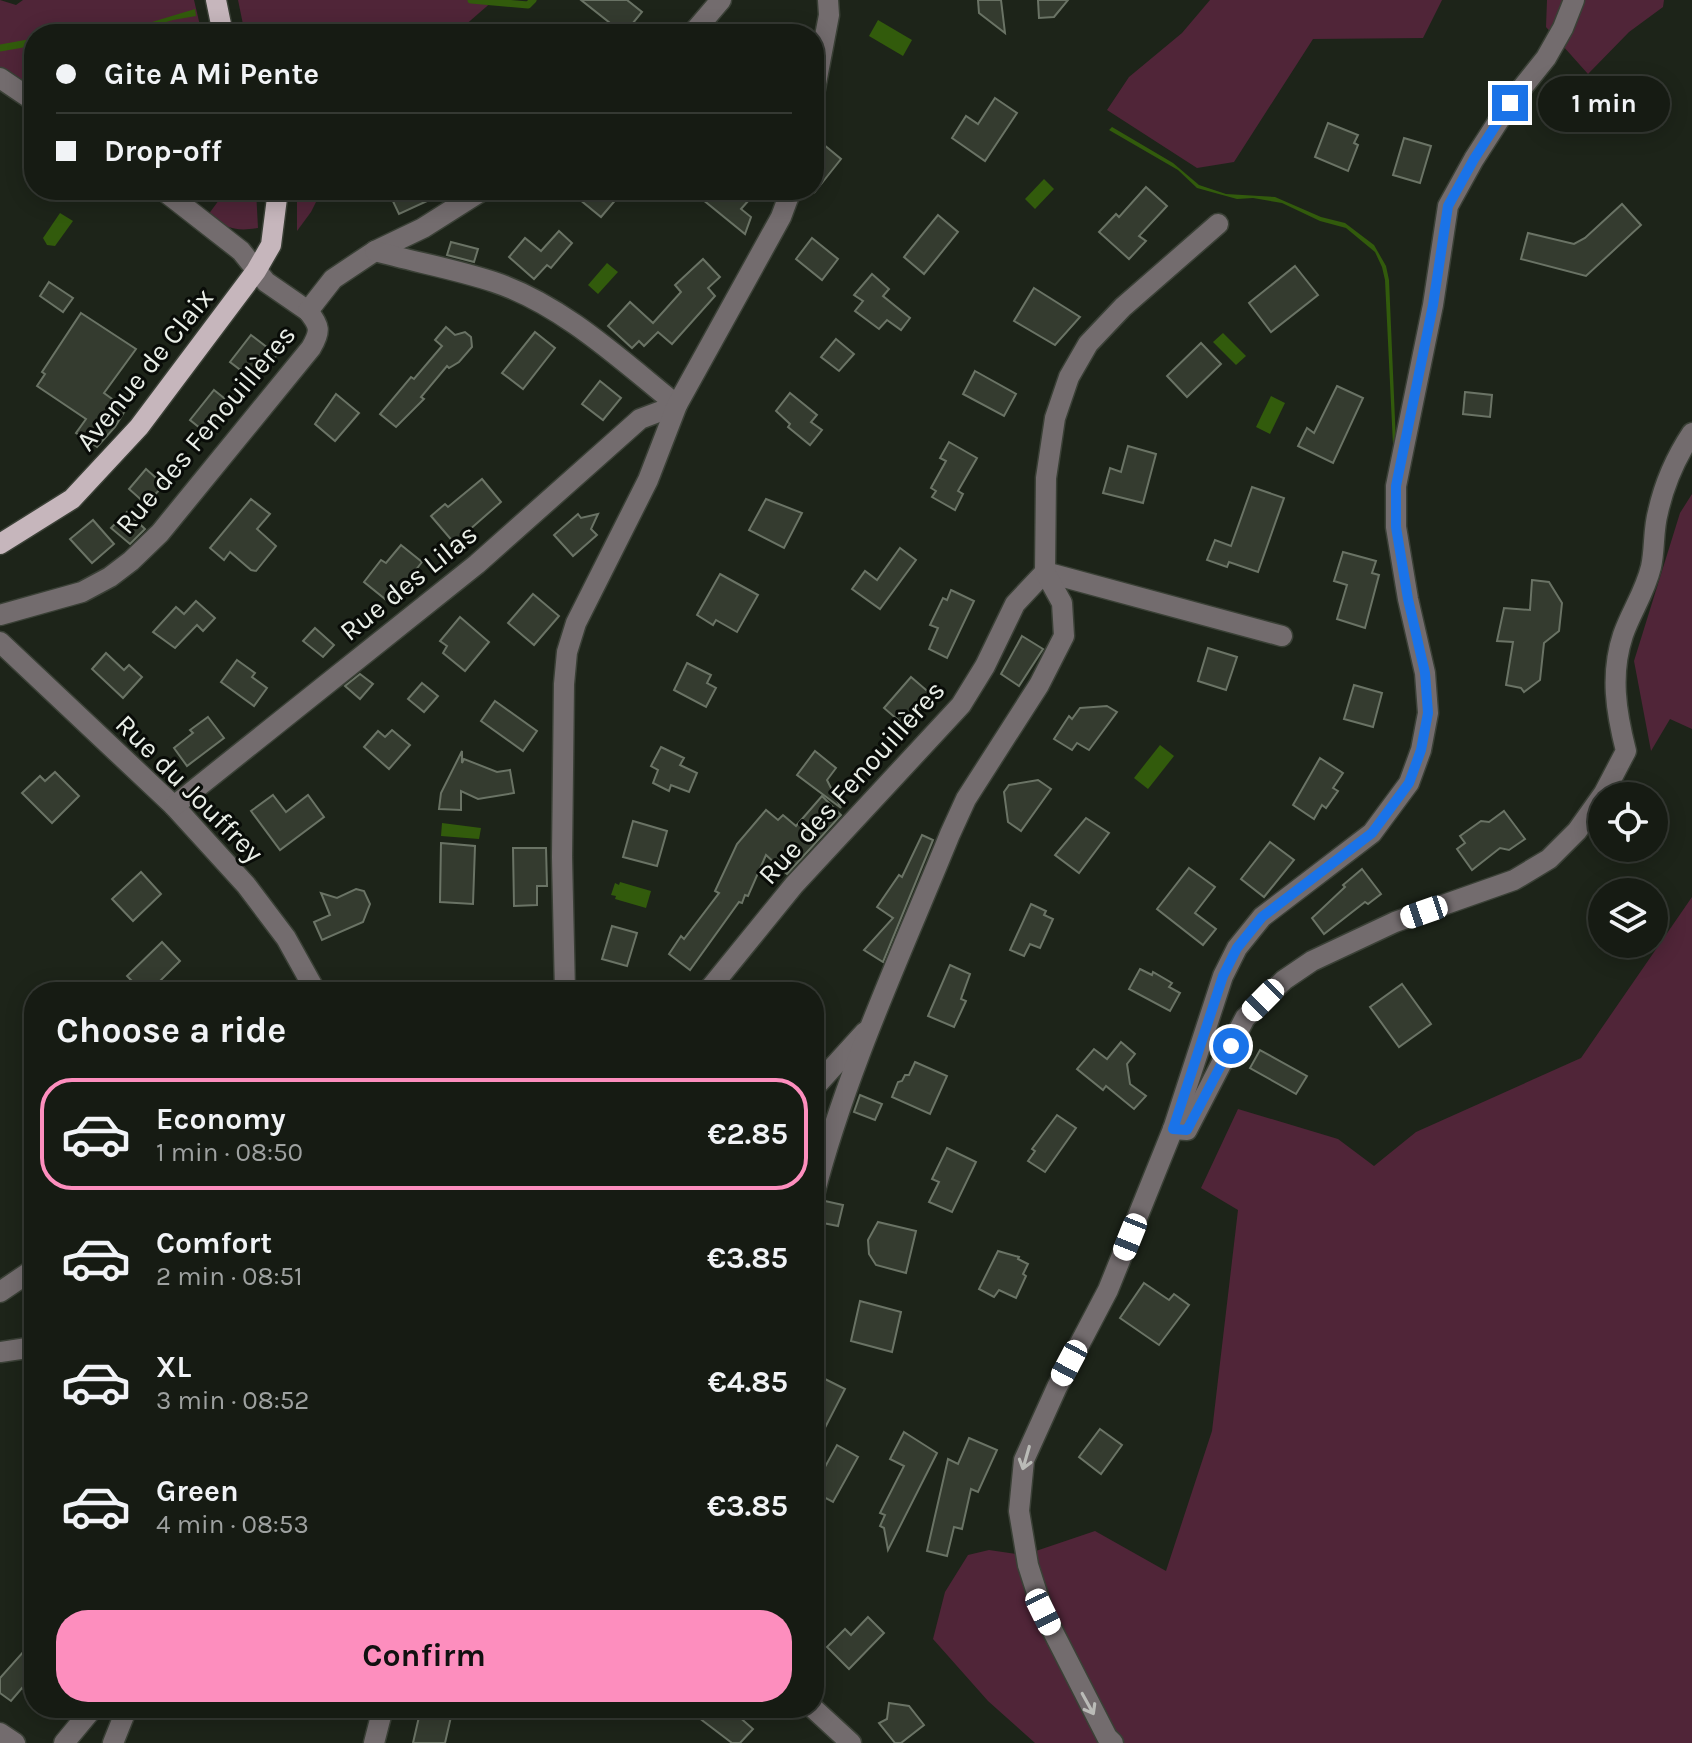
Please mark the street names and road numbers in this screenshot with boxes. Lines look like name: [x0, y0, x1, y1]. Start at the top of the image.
street label: Avenue de Claix: [69, 281, 220, 457]
street label: Rue des Fenouillères: [108, 318, 302, 540]
street label: Rue des Lilas: [333, 517, 484, 648]
street label: Rue des Fenouillères: [751, 674, 951, 891]
street label: Rue du Jouffrey: [109, 708, 270, 869]

